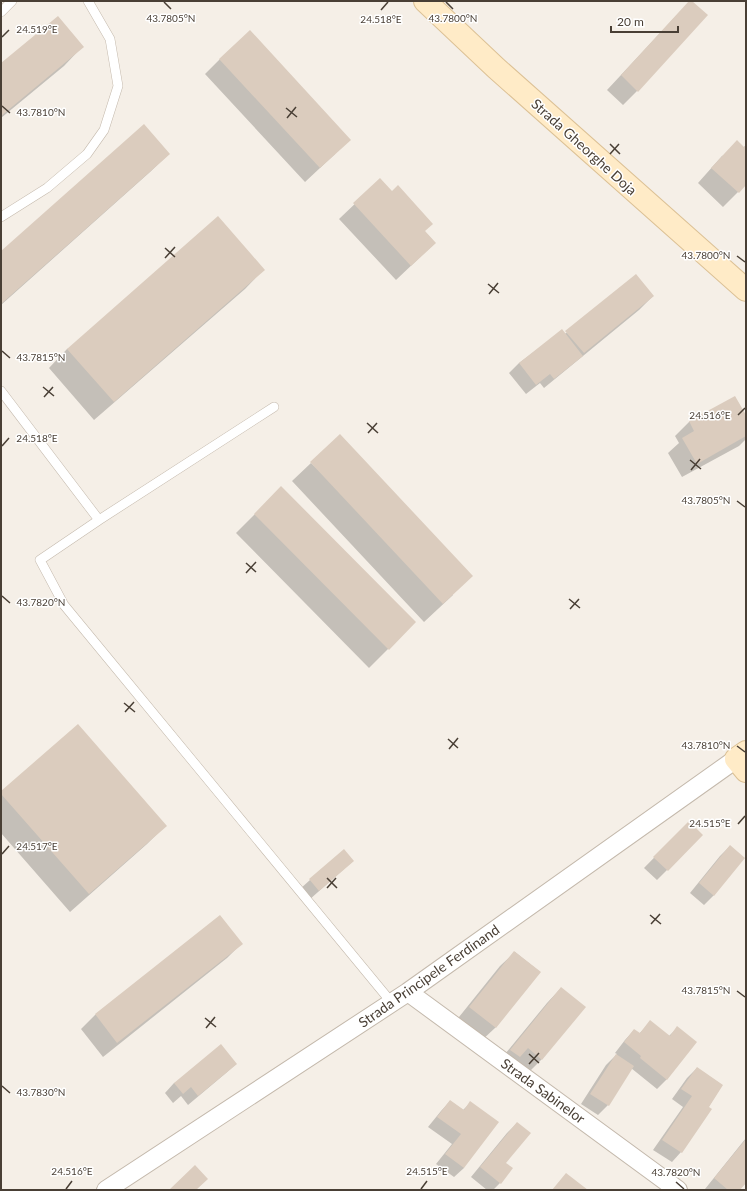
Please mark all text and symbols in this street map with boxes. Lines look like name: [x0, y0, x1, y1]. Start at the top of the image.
scale bar: [611, 8, 678, 34]
text: 43.7805°N: [147, 12, 195, 24]
text: 43.7800°N: [429, 12, 477, 24]
text: 24.518°E: [360, 13, 402, 25]
text: 20 m: [617, 14, 644, 29]
text: 24.519°E: [16, 23, 58, 35]
street label: Strada Gheorghe Doja: [528, 95, 640, 198]
text: 43.7810°N: [17, 106, 65, 118]
text: 43.7800°N: [682, 249, 730, 261]
text: 43.7815°N: [17, 351, 65, 363]
text: 24.516°E: [689, 409, 731, 421]
text: 24.518°E: [16, 432, 58, 444]
text: 43.7805°N: [682, 494, 730, 506]
text: 43.7820°N: [17, 596, 65, 608]
text: 43.7810°N: [682, 739, 730, 751]
text: 24.515°E: [689, 817, 731, 829]
text: 24.517°E: [16, 840, 58, 852]
street label: Strada Principele Ferdinand: [355, 920, 502, 1031]
text: 43.7815°N: [682, 984, 730, 996]
street label: Strada Sabinelor: [498, 1054, 589, 1127]
text: 43.7830°N: [17, 1086, 65, 1098]
text: 24.516°E: [51, 1165, 93, 1177]
text: 24.515°E: [406, 1165, 448, 1177]
text: 43.7820°N: [652, 1166, 700, 1178]

